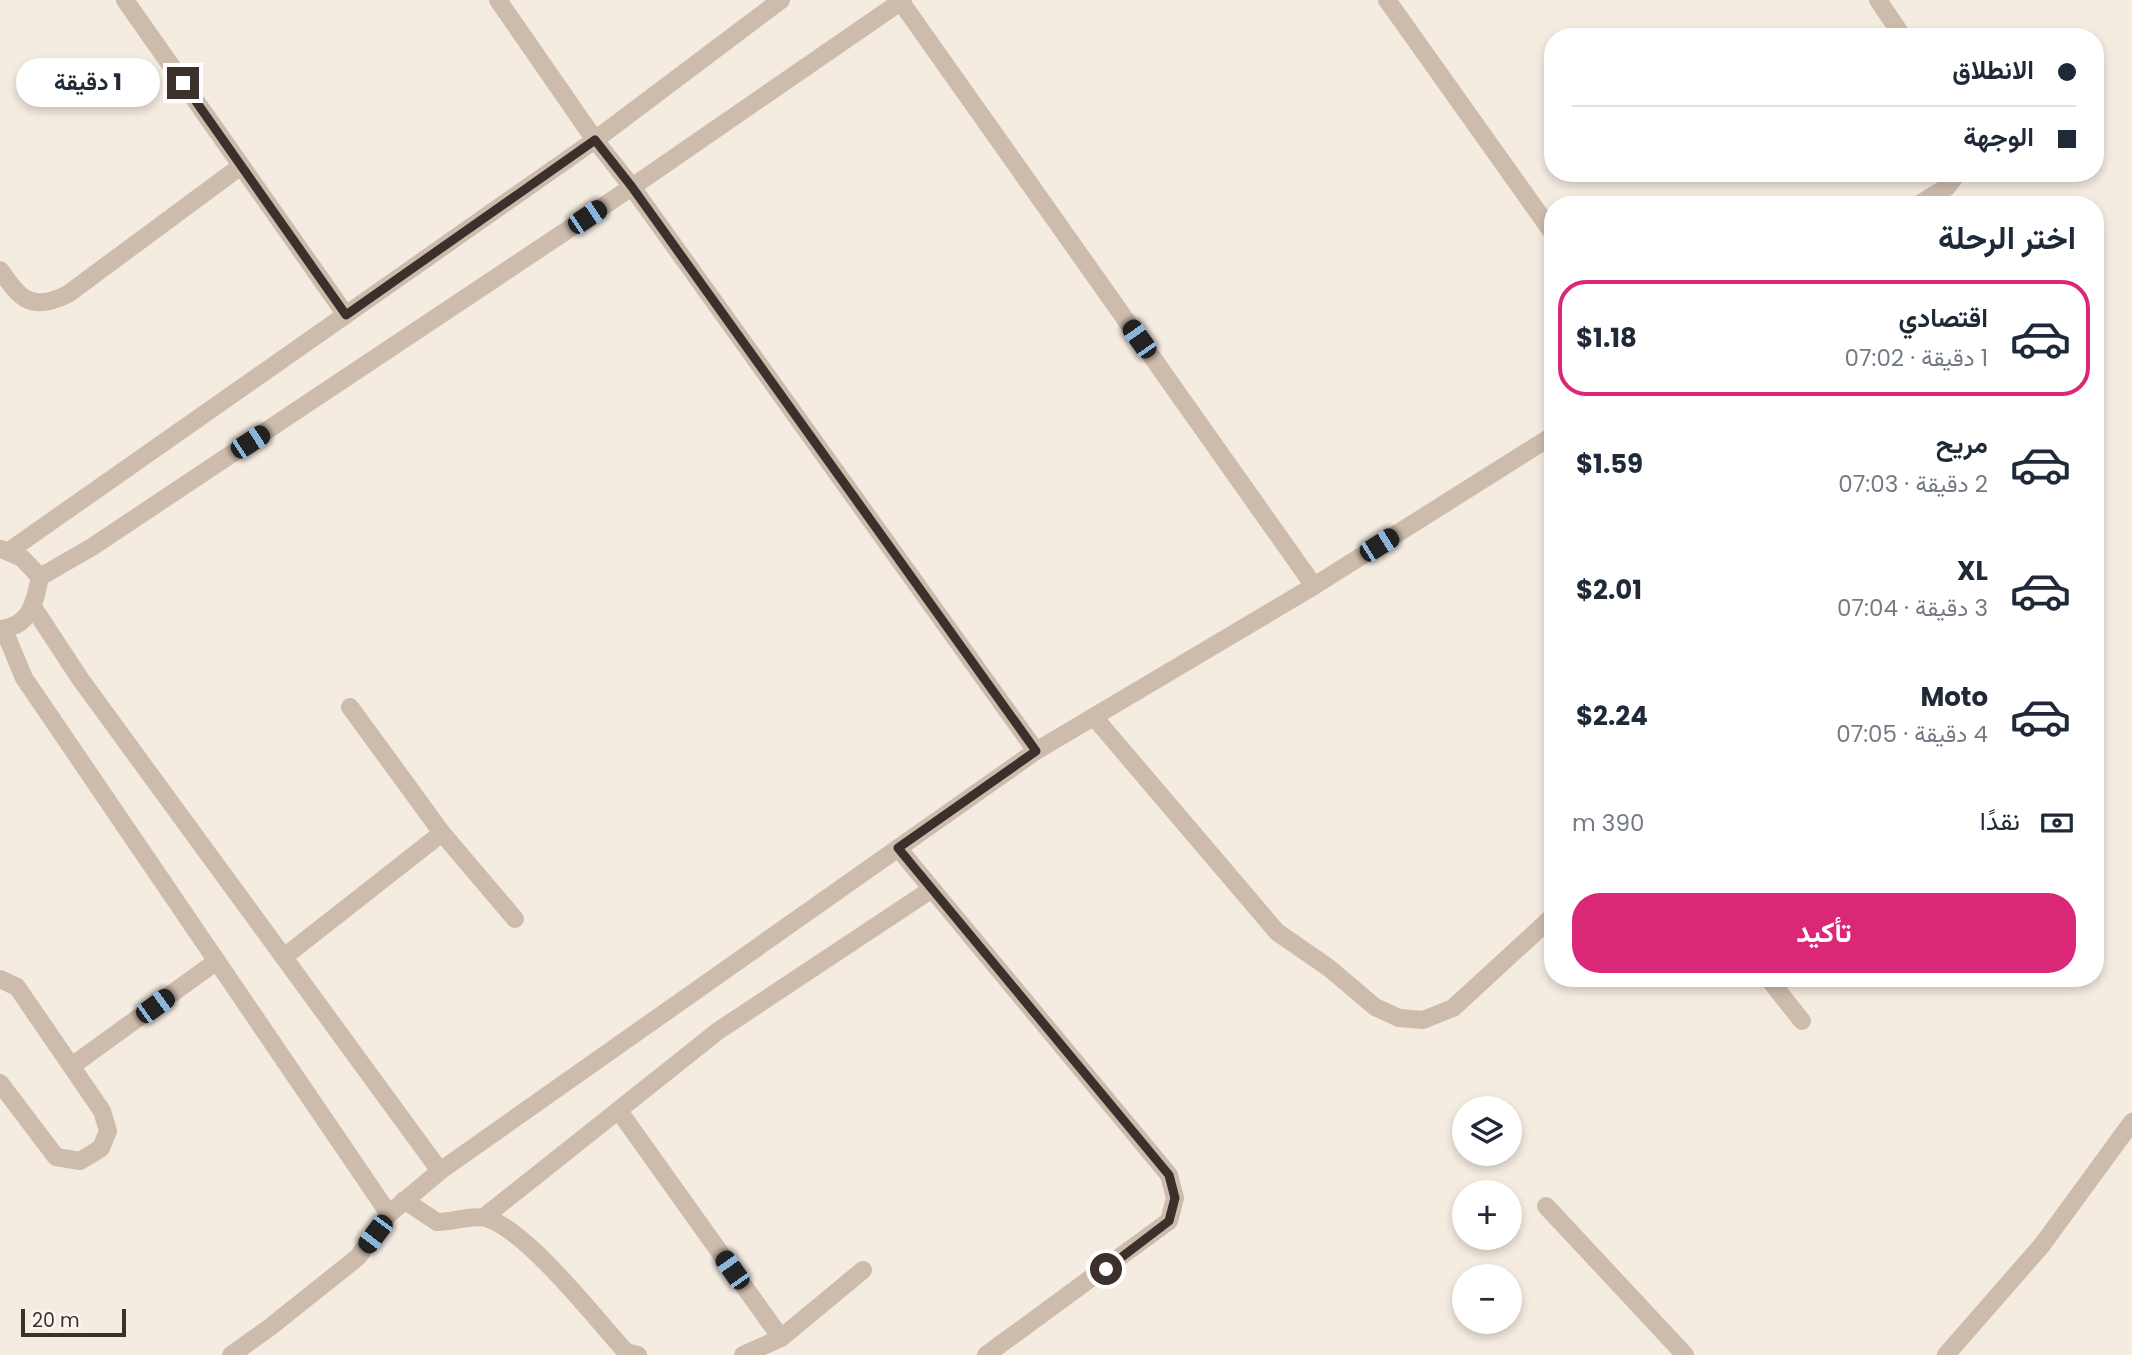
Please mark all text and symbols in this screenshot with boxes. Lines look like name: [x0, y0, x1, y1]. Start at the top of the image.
text: الانطلاق: [1952, 52, 2034, 88]
callout: 1 دقيقة: [15, 58, 158, 108]
text: 1 دقيقة: [54, 66, 122, 98]
route end: [167, 67, 199, 99]
text: الوجهة: [1963, 119, 2034, 155]
car: [564, 197, 611, 237]
text: اختر الرحلة: [1938, 215, 2076, 260]
text: اقتصادي: [1899, 300, 1988, 336]
icon: car: [2009, 307, 2072, 370]
car: [1119, 316, 1160, 362]
text: $1.18: [1576, 320, 1637, 356]
text: 1 دقيقة · 07:02: [1845, 342, 1988, 374]
car: [227, 422, 274, 462]
text: مريح: [1936, 426, 1988, 462]
icon: car: [2009, 433, 2072, 496]
text: $1.59: [1576, 446, 1643, 482]
text: 2 دقيقة · 07:03: [1838, 468, 1988, 500]
car: [1356, 525, 1403, 565]
text: XL: [1957, 553, 1988, 589]
icon: car: [2009, 559, 2072, 622]
text: $2.01: [1576, 572, 1642, 608]
text: 3 دقيقة · 07:04: [1837, 592, 1988, 624]
text: Moto: [1920, 679, 1988, 715]
icon: car: [2009, 685, 2072, 748]
text: $2.24: [1576, 698, 1648, 734]
text: 4 دقيقة · 07:05: [1836, 718, 1988, 750]
text: نقدًا: [1980, 803, 2020, 839]
icon: cash: [2038, 804, 2076, 842]
text: 390 m: [1572, 807, 1644, 839]
button: تأكيد: [1572, 893, 2076, 973]
car: [132, 985, 179, 1027]
map controls: [1452, 1096, 1522, 1334]
button: layers: [1452, 1096, 1522, 1166]
button: +: [1452, 1180, 1522, 1250]
car: [354, 1211, 397, 1257]
car: [712, 1247, 753, 1293]
route start: [1090, 1253, 1122, 1285]
button: −: [1452, 1264, 1522, 1334]
scale bar: [21, 1306, 126, 1338]
text: 20 m: [32, 1307, 80, 1334]

